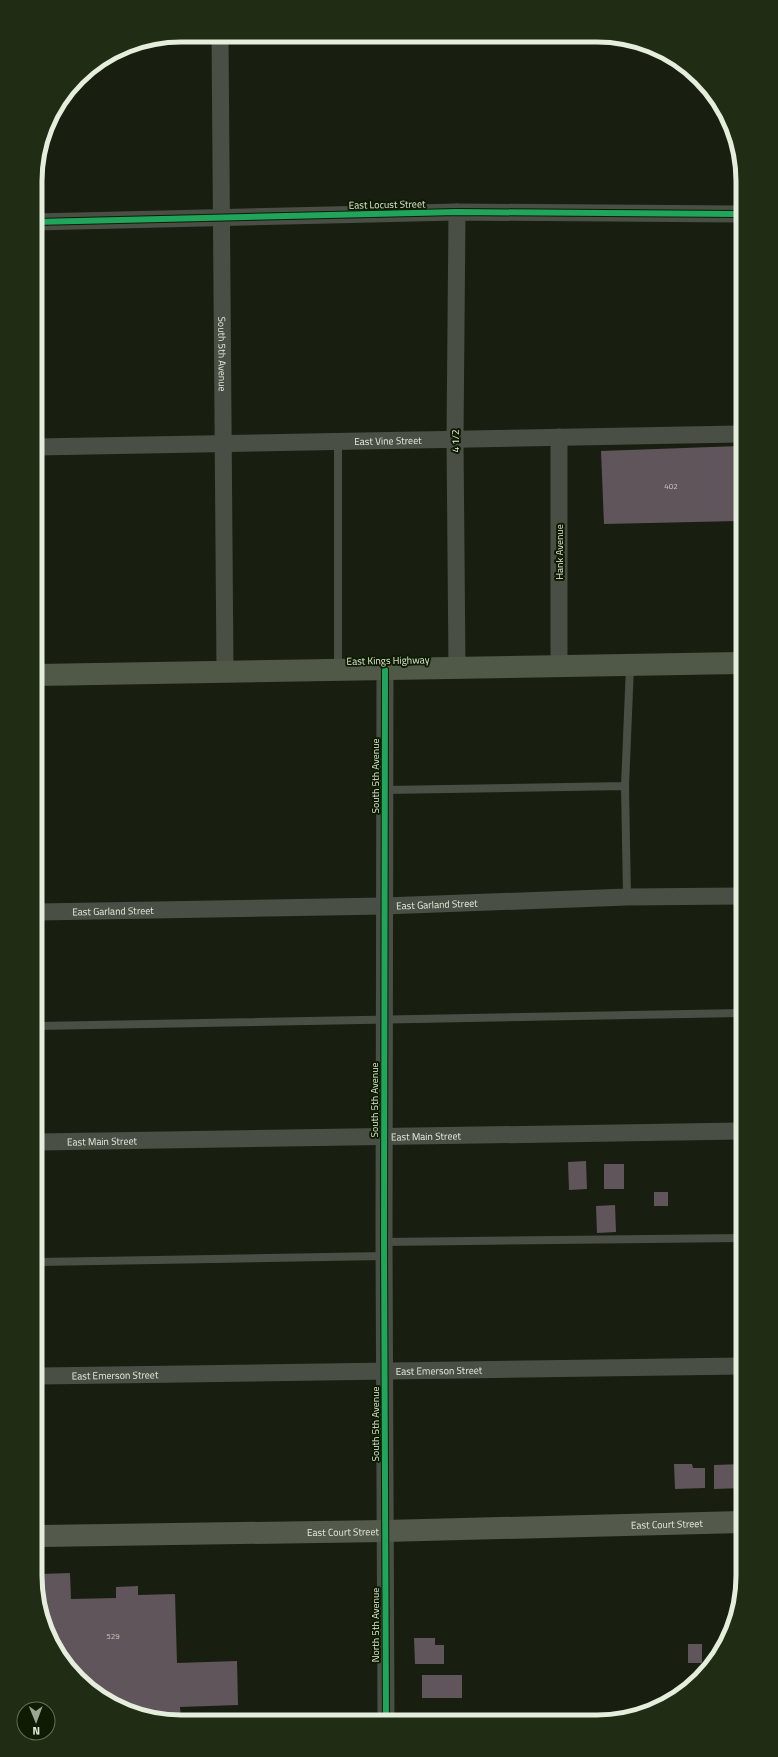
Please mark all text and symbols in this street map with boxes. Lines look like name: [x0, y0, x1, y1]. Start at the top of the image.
street label: East Locust Street: [349, 196, 426, 213]
street label: South 5th Avenue: [214, 316, 230, 392]
street label: 4 1/2: [448, 429, 463, 453]
street label: East Vine Street: [354, 433, 422, 449]
house number: 402: [664, 480, 678, 492]
street label: Hank Avenue: [552, 524, 567, 580]
street label: East Kings Highway: [346, 652, 430, 669]
street label: South 5th Avenue: [368, 738, 383, 814]
street label: East Garland Street: [396, 896, 478, 914]
street label: East Garland Street: [72, 903, 154, 919]
street label: South 5th Avenue: [367, 1062, 382, 1138]
street label: East Main Street: [391, 1128, 462, 1144]
street label: East Main Street: [67, 1133, 138, 1150]
street label: East Emerson Street: [396, 1363, 483, 1379]
street label: East Emerson Street: [72, 1367, 159, 1384]
street label: South 5th Avenue: [368, 1386, 383, 1462]
street label: East Court Street: [631, 1516, 703, 1533]
street label: East Court Street: [307, 1524, 380, 1540]
street label: North 5th Avenue: [368, 1588, 383, 1662]
house number: 529: [106, 1630, 120, 1642]
north arrow: [16, 1701, 56, 1741]
text: N: [32, 1723, 40, 1739]

